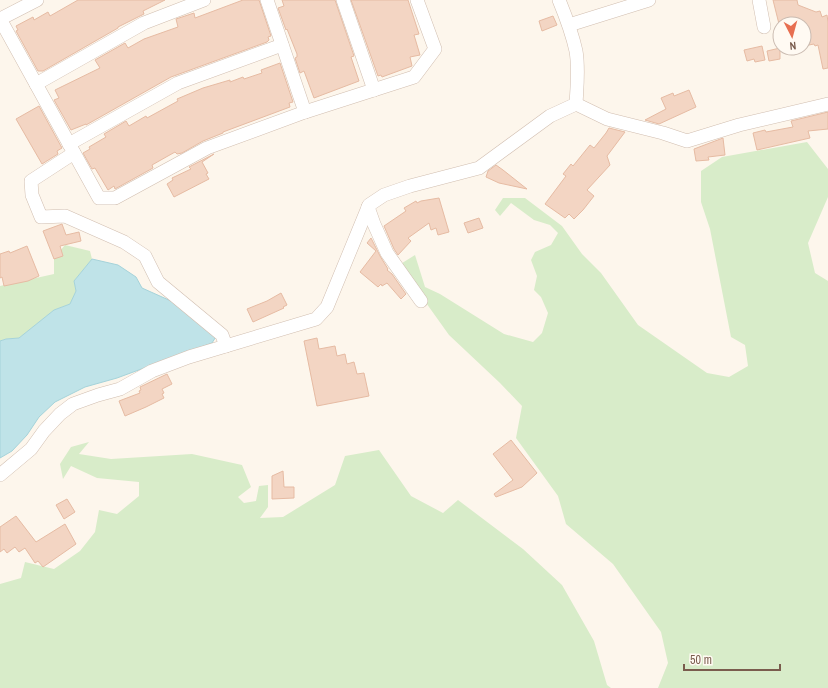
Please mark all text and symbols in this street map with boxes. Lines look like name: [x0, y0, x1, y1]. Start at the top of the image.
north arrow: [772, 16, 812, 56]
text: N: [789, 39, 797, 53]
scale bar: [684, 646, 780, 672]
text: 50 m: [690, 652, 712, 668]

